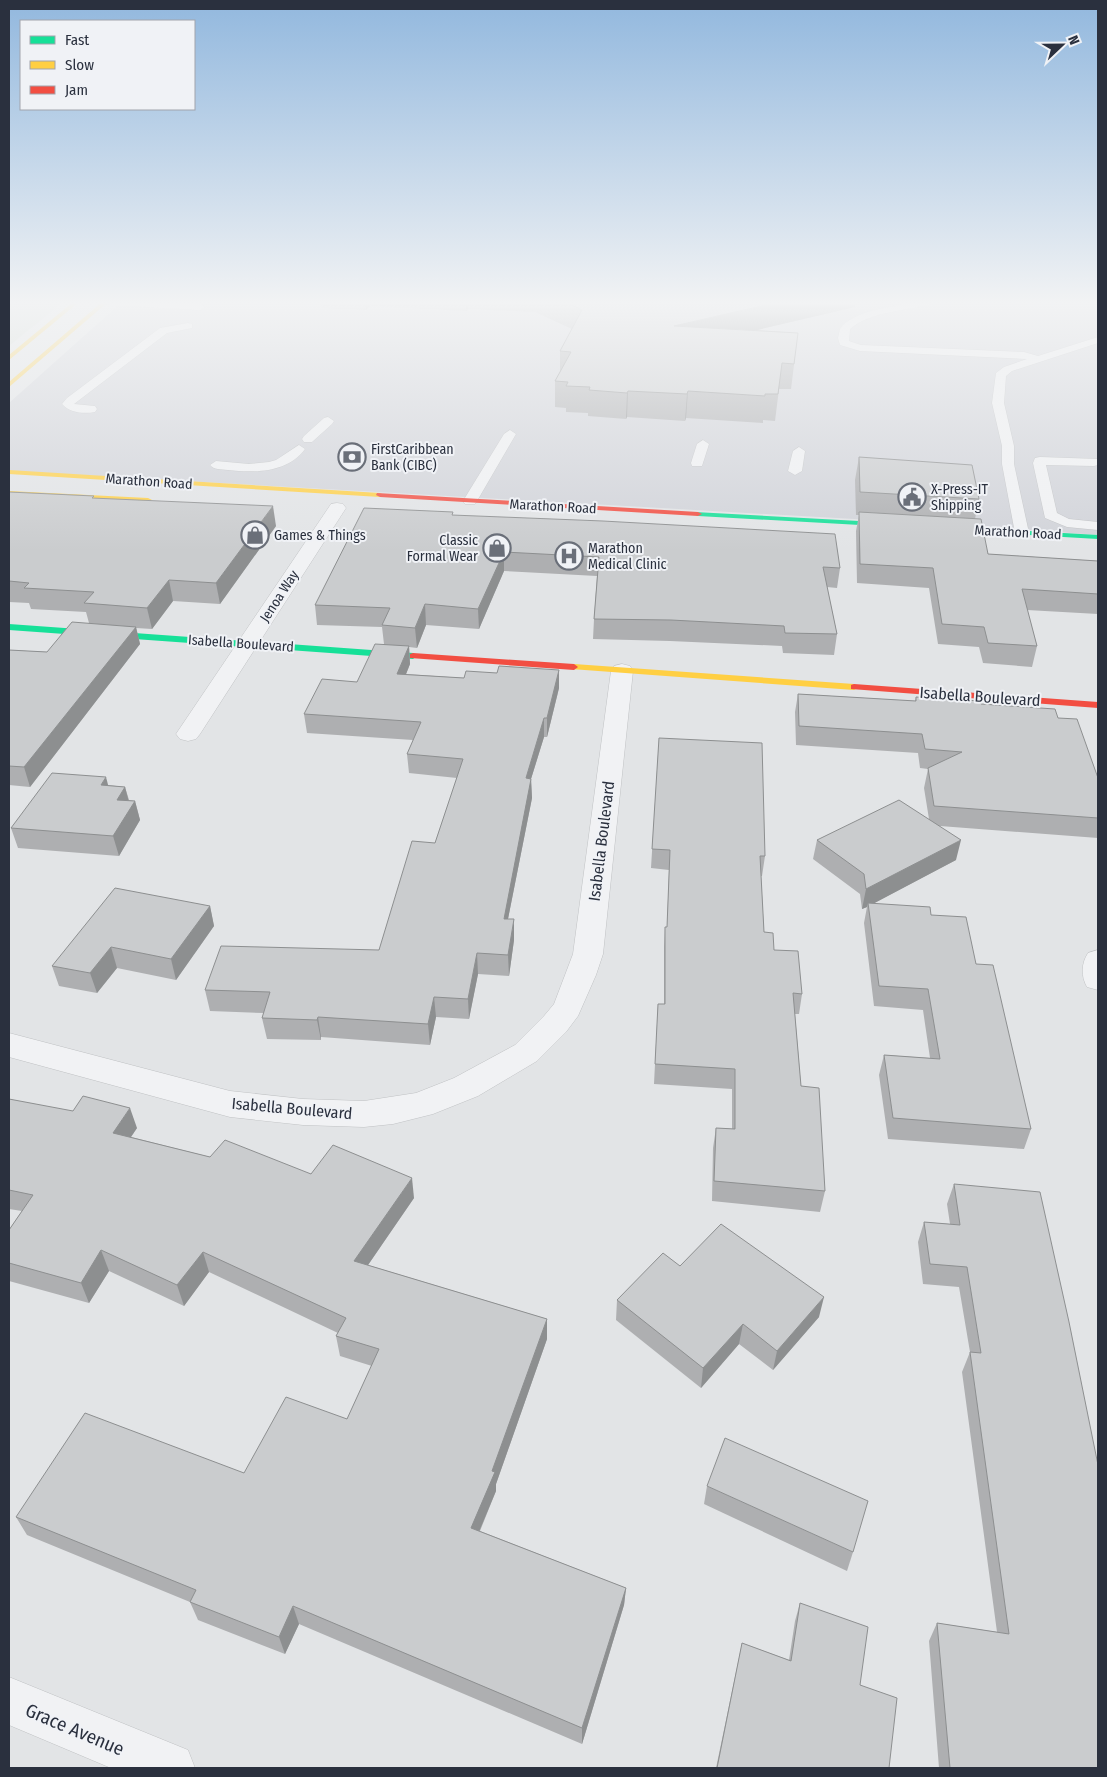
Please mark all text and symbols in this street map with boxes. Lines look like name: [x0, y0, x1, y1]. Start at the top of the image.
legend: [20, 20, 195, 110]
north arrow: [1037, 20, 1087, 70]
text: Fast: [65, 31, 89, 49]
text: N: [1064, 33, 1083, 47]
text: Slow: [65, 56, 94, 74]
text: Jam: [65, 81, 88, 99]
place label: FirstCaribbean Bank (CIBC): [371, 441, 454, 474]
bank icon: FirstCaribbean Bank (CIBC): [337, 442, 367, 472]
street label: Marathon Road: [105, 470, 193, 493]
place label: X-Press-IT Shipping: [931, 481, 988, 514]
public building icon: X-Press-IT Shipping: [897, 482, 927, 512]
street label: Marathon Road: [509, 496, 597, 517]
shop icon: Games & Things: [240, 520, 270, 550]
street label: Marathon Road: [974, 522, 1062, 543]
place label: Games & Things: [274, 527, 366, 544]
place label: Classic Formal Wear: [407, 532, 478, 565]
shop icon: Classic Formal Wear: [482, 533, 512, 563]
place label: Marathon Medical Clinic: [588, 540, 667, 573]
hospital icon: Marathon Medical Clinic: [554, 541, 584, 571]
street label: Jenoa Way: [256, 566, 303, 625]
street label: Isabella Boulevard: [188, 631, 294, 656]
street label: Isabella Boulevard: [919, 683, 1041, 710]
street label: Isabella Boulevard: [585, 780, 618, 902]
street label: Isabella Boulevard: [231, 1094, 353, 1123]
street label: Grace Avenue: [22, 1698, 128, 1761]

